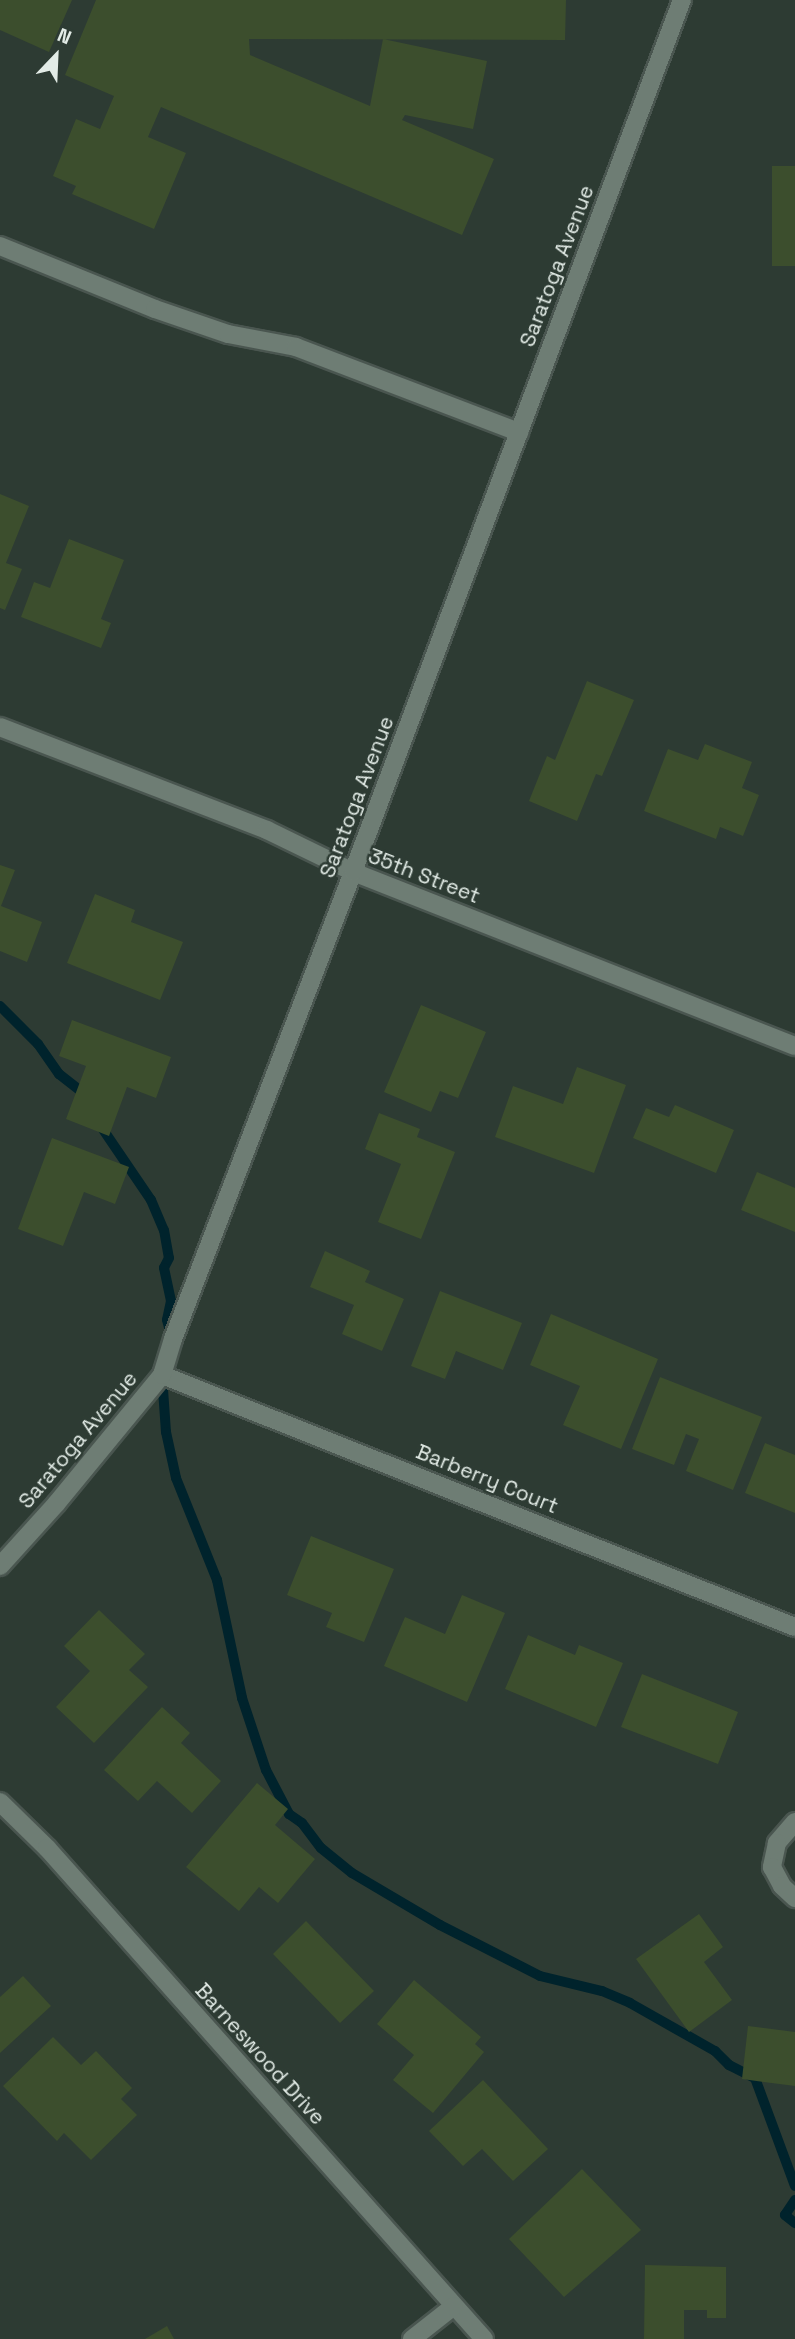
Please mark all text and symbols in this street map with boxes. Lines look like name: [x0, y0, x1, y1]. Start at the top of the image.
north arrow: [21, 21, 91, 91]
text: N: [54, 22, 75, 50]
street label: Saratoga Avenue: [515, 182, 599, 350]
street label: Saratoga Avenue: [315, 713, 399, 881]
street label: 35th Street: [365, 843, 483, 909]
street label: Saratoga Avenue: [13, 1366, 143, 1514]
street label: Barberry Court: [412, 1439, 562, 1519]
street label: Barneswood Drive: [190, 1978, 330, 2130]

